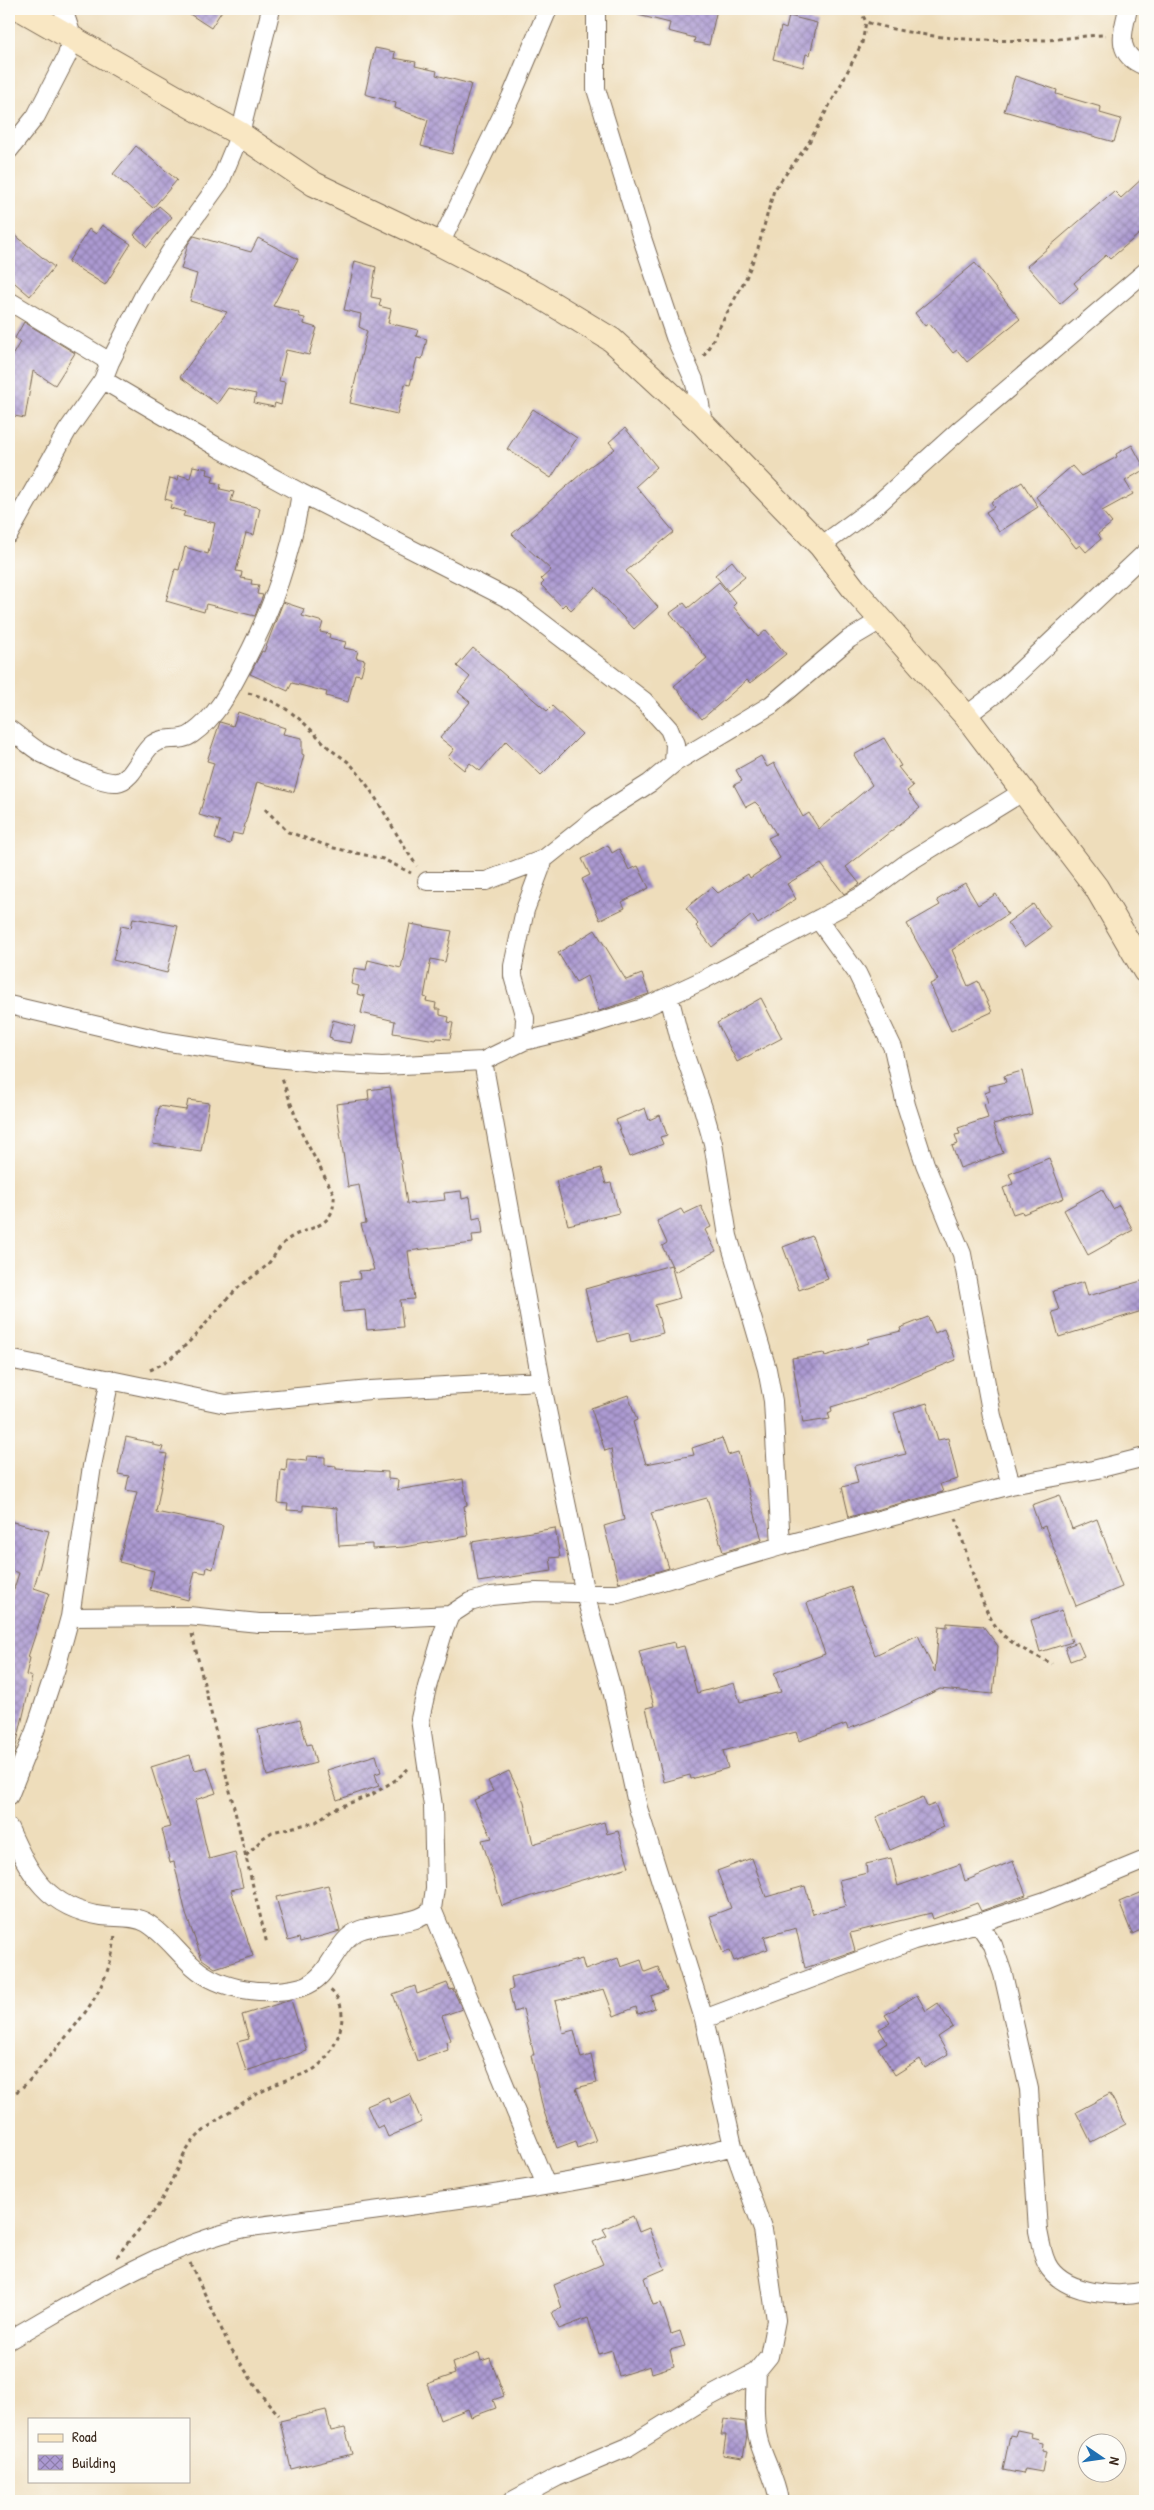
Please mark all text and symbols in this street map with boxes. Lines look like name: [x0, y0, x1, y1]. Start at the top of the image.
legend: [28, 2418, 190, 2482]
text: Road: [72, 2426, 97, 2447]
north arrow: [1076, 2432, 1126, 2482]
text: Building: [72, 2452, 116, 2473]
text: N: [1105, 2455, 1125, 2467]

